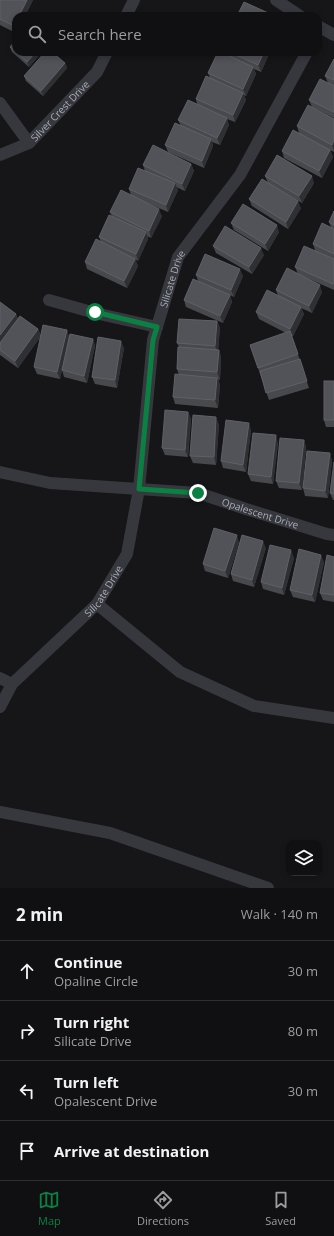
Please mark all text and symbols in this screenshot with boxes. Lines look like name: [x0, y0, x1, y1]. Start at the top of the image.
search box: [12, 12, 322, 56]
icon: search: [26, 23, 48, 45]
text: Search here: [58, 24, 142, 44]
street label: Silver Crest Drive: [27, 77, 93, 144]
street label: Silicate Drive: [156, 247, 188, 309]
route start: [86, 303, 104, 321]
route end: [189, 484, 207, 502]
street label: Opalescent Drive: [220, 494, 301, 532]
street label: Silicate Drive: [81, 562, 126, 620]
map controls: [286, 840, 322, 876]
button: layers: [286, 840, 322, 876]
text: 2 min: [16, 903, 63, 926]
text: Walk · 140 m: [241, 905, 318, 923]
text: Continue: [54, 952, 122, 972]
icon: ahead: [16, 960, 38, 982]
text: 30 m: [288, 962, 318, 980]
text: Opaline Circle: [54, 972, 138, 990]
text: Turn right: [54, 1012, 129, 1032]
icon: right: [16, 1020, 38, 1042]
text: 80 m: [288, 1022, 318, 1040]
text: Silicate Drive: [54, 1032, 132, 1050]
text: Turn left: [54, 1072, 119, 1092]
icon: left: [16, 1080, 38, 1102]
text: 30 m: [288, 1082, 318, 1100]
text: Opalescent Drive: [54, 1092, 157, 1110]
icon: arrive: [16, 1140, 38, 1162]
text: Arrive at destination: [54, 1141, 209, 1161]
tab: Map: [38, 1189, 61, 1228]
tab: Directions: [137, 1189, 189, 1228]
tab: Saved: [265, 1189, 296, 1228]

